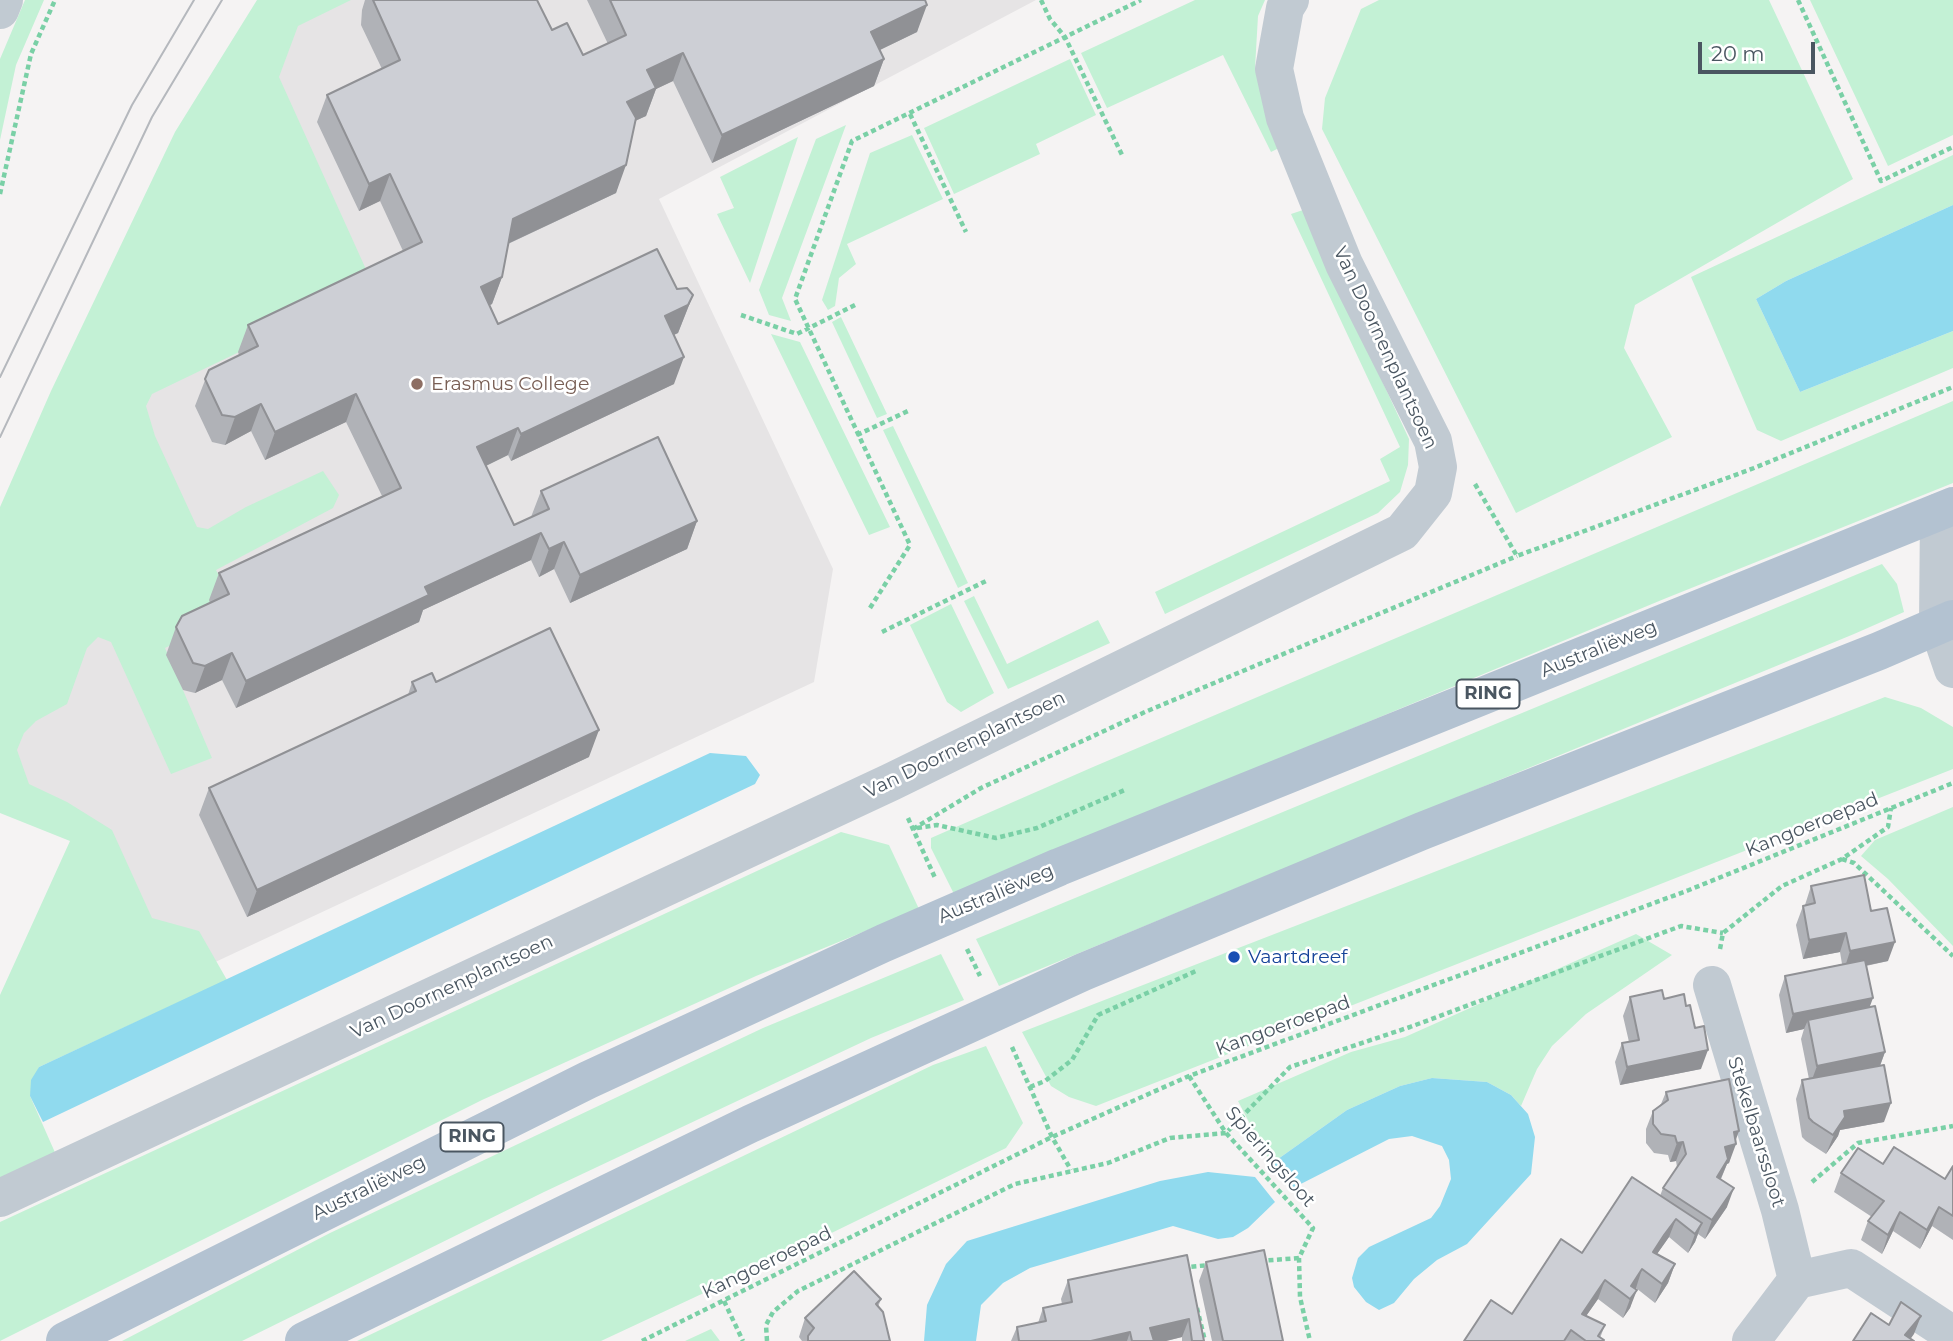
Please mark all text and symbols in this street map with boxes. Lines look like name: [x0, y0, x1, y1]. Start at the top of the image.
scale bar: [1701, 28, 1818, 72]
text: 20 m: [1711, 41, 1765, 66]
street label: Van Doornenplantsoen: [1328, 243, 1442, 453]
place label: Erasmus College: [431, 373, 589, 395]
marker: Erasmus College: [409, 376, 425, 392]
street label: Australiëweg: [1537, 615, 1661, 683]
road number: RING: [1456, 680, 1520, 708]
street label: Van Doornenplantsoen: [861, 686, 1069, 804]
street label: Kangoeroepad: [1742, 788, 1882, 862]
street label: Australiëweg: [935, 859, 1057, 929]
street label: Van Doornenplantsoen: [347, 930, 557, 1044]
place label: Vaartdreef: [1248, 946, 1348, 968]
marker: Vaartdreef: [1226, 949, 1242, 965]
street label: Kangoeroepad: [1213, 991, 1353, 1061]
street label: Stekelbaarssloot: [1722, 1054, 1790, 1210]
street label: Spieringsloot: [1220, 1102, 1320, 1212]
road number: RING: [440, 1122, 504, 1152]
street label: Australiëweg: [308, 1151, 430, 1225]
street label: Kangoeroepad: [698, 1222, 836, 1304]

